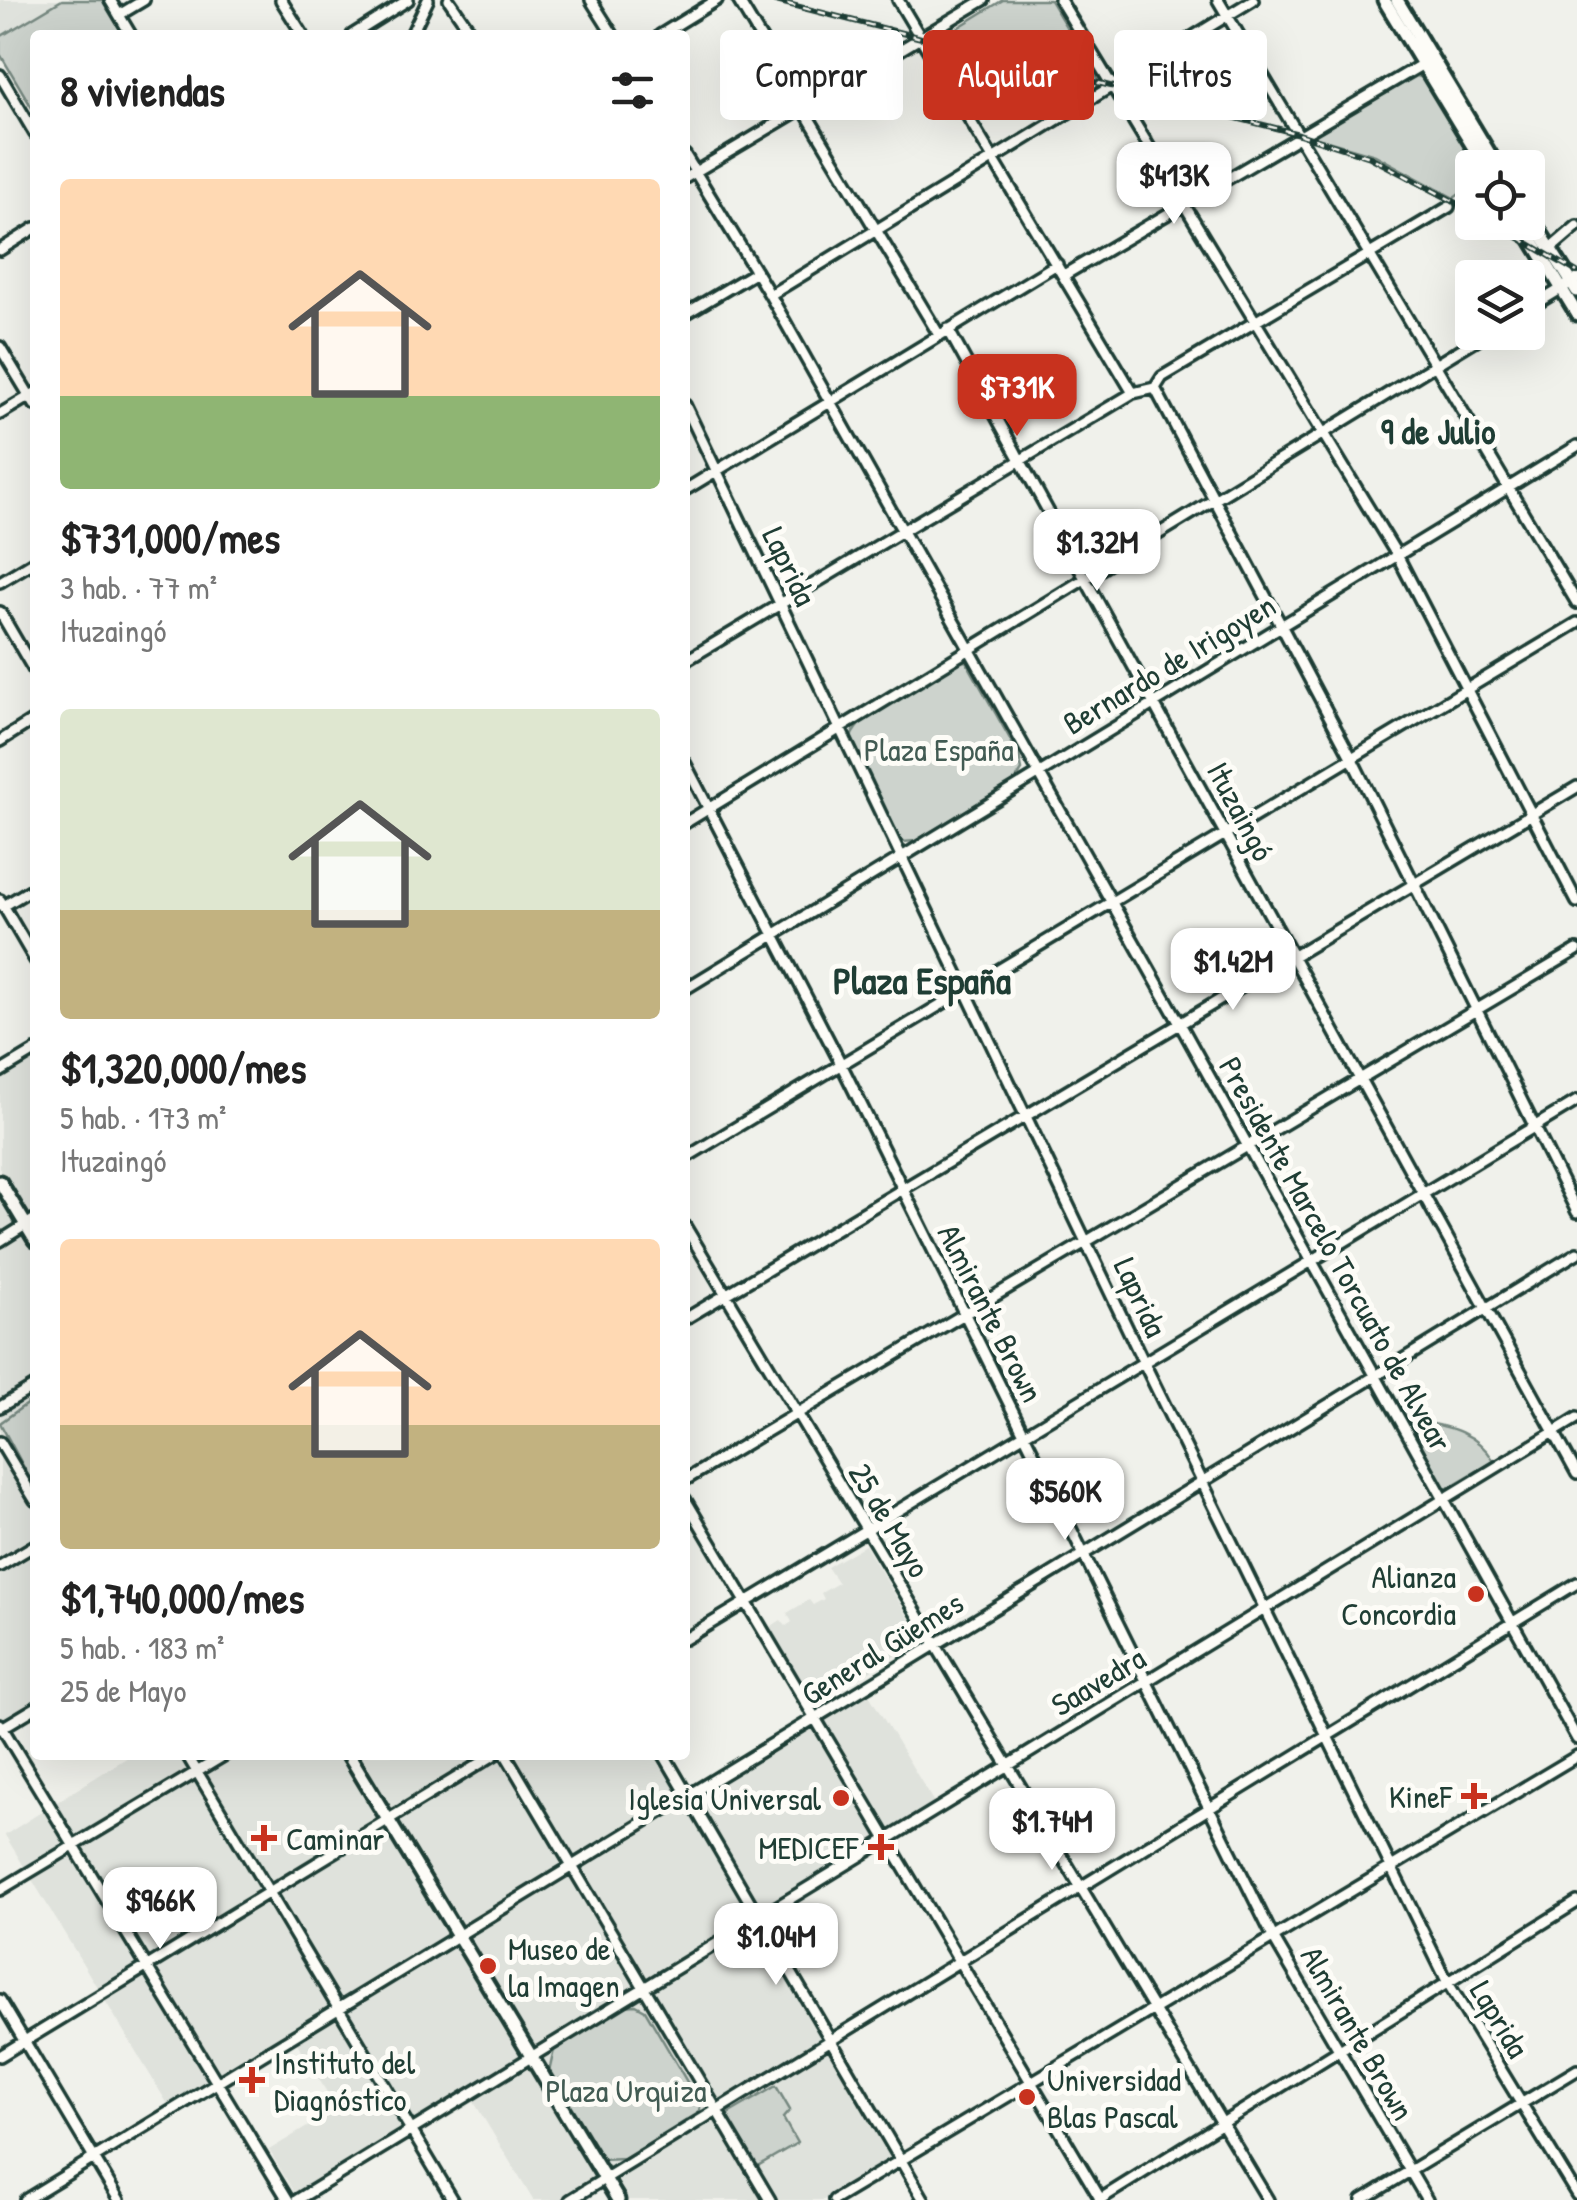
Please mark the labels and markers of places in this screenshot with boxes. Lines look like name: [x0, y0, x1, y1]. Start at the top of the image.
pin: $413K: [1104, 142, 1244, 227]
pin: $731K: [947, 354, 1087, 439]
pin: $1.32M: [1016, 509, 1178, 594]
pin: $1.42M: [1152, 928, 1314, 1013]
pin: $560K: [995, 1458, 1135, 1543]
place label: Alianza Concordia: [1341, 1555, 1456, 1635]
marker: Alianza Concordia: [1465, 1583, 1487, 1605]
place label: KineF: [1389, 1775, 1453, 1818]
place label: Iglesia Universal: [628, 1777, 821, 1820]
marker: KineF: [1461, 1783, 1487, 1809]
marker: Iglesia Universal: [830, 1787, 852, 1809]
pin: $1.74M: [971, 1788, 1133, 1873]
place label: Caminar: [286, 1817, 384, 1860]
marker: Caminar: [251, 1825, 277, 1851]
place label: MEDICEF: [758, 1826, 859, 1869]
marker: MEDICEF: [868, 1834, 894, 1860]
pin: $966K: [90, 1867, 230, 1952]
pin: $1.04M: [695, 1903, 857, 1988]
place label: Museo de la Imagen: [508, 1927, 620, 2007]
marker: Museo de la Imagen: [477, 1955, 499, 1977]
place label: Instituto del Diagnóstico: [274, 2041, 416, 2121]
place label: Universidad Blas Pascal: [1047, 2058, 1181, 2138]
marker: Instituto del Diagnóstico: [239, 2067, 265, 2093]
marker: Universidad Blas Pascal: [1016, 2086, 1038, 2108]

